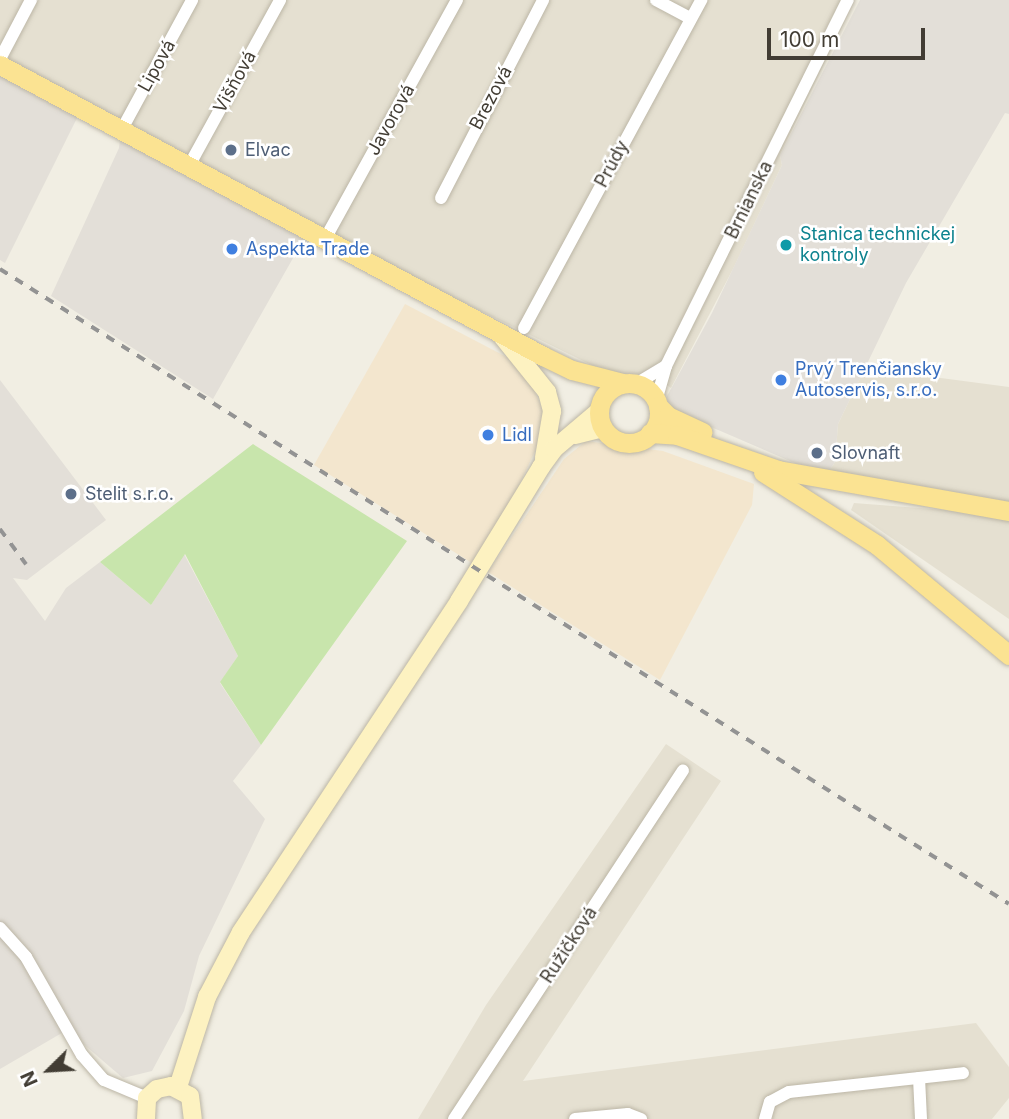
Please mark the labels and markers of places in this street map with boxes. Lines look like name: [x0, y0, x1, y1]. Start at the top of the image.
place label: Elvac: [245, 139, 291, 161]
marker: Elvac: [223, 142, 239, 158]
place label: Stanica technickej kontroly: [800, 224, 955, 266]
marker: Stanica technickej kontroly: [778, 237, 794, 253]
place label: Aspekta Trade: [246, 238, 369, 260]
marker: Aspekta Trade: [224, 241, 240, 257]
place label: Prvý Trenčiansky Autoservis, s.r.o.: [795, 359, 942, 402]
marker: Prvý Trenčiansky Autoservis, s.r.o.: [773, 372, 789, 388]
place label: Lidl: [502, 424, 532, 446]
marker: Lidl: [480, 427, 496, 443]
place label: Slovnaft: [831, 442, 900, 464]
marker: Slovnaft: [809, 445, 825, 461]
place label: Stelit s.r.o.: [85, 483, 174, 505]
marker: Stelit s.r.o.: [63, 486, 79, 502]

